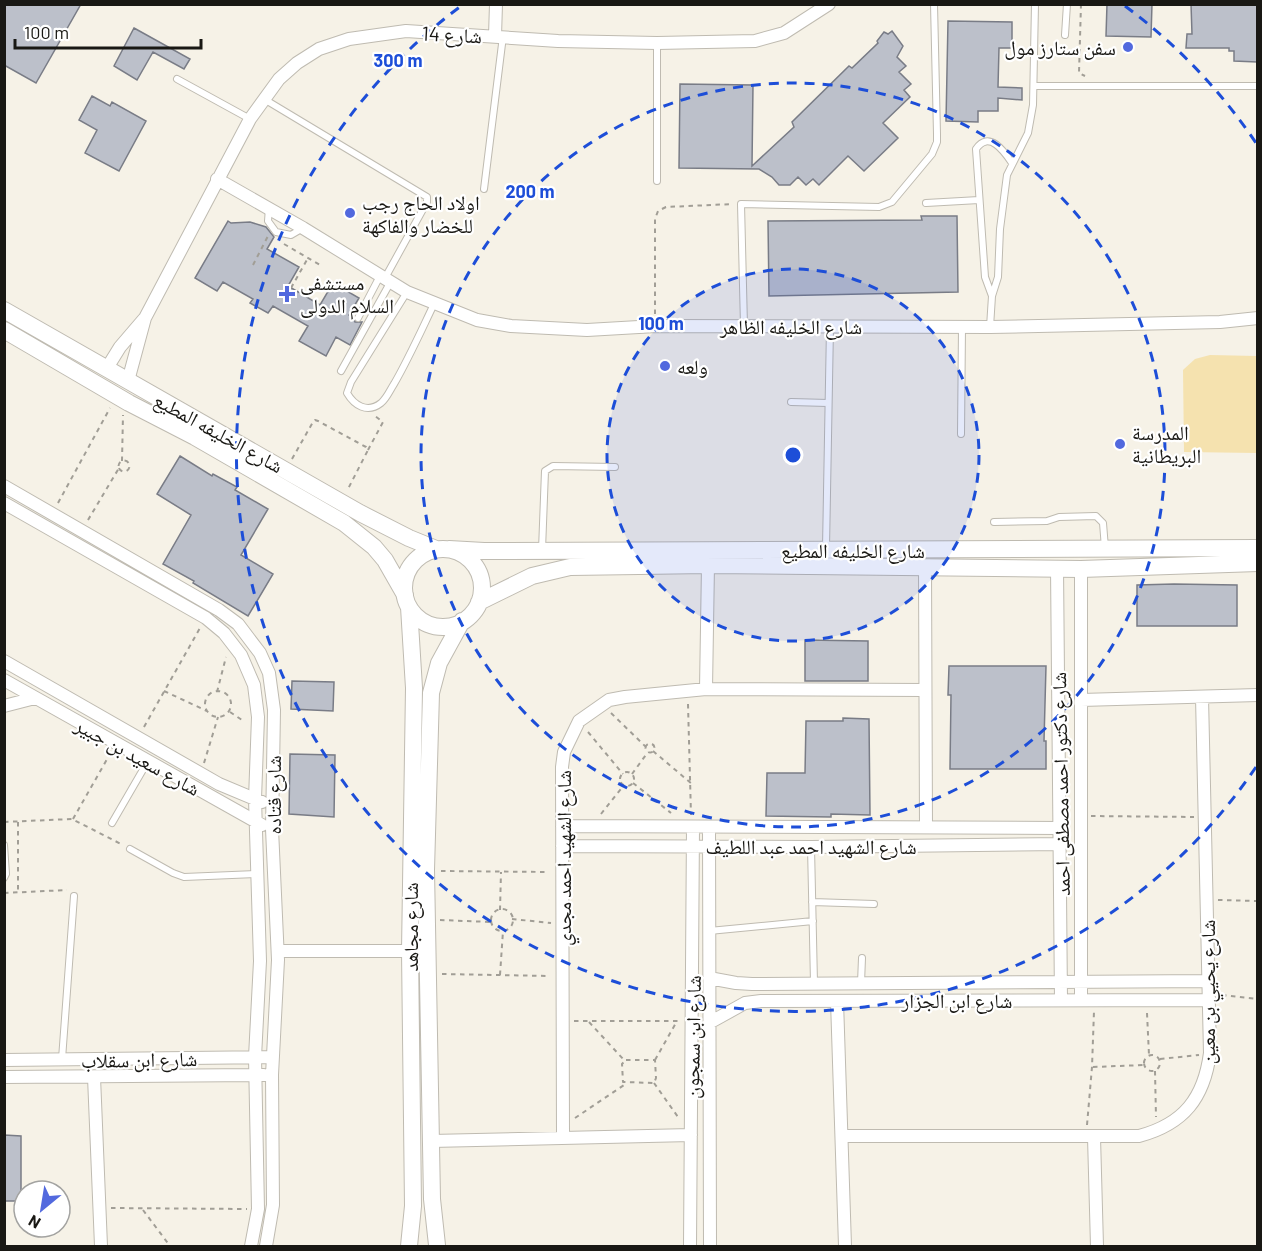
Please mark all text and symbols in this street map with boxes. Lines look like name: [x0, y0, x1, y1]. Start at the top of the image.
scale bar: [15, 12, 201, 50]
street label: شارع 14: [421, 20, 483, 50]
text: 100 m: [24, 21, 69, 43]
place label: سفن ستارز مول: [1004, 35, 1116, 60]
marker: سفن ستارز مول: [1121, 40, 1135, 54]
text: 300 m: [374, 49, 422, 71]
text: 200 m: [505, 180, 555, 202]
place label: اولاد الحاج رجب للخضار والفاكهة: [362, 190, 480, 238]
marker: اولاد الحاج رجب للخضار والفاكهة: [343, 206, 357, 220]
place label: مستشفى السلام الدولى: [300, 270, 394, 320]
marker: مستشفى السلام الدولى: [278, 285, 296, 303]
text: 100 m: [638, 312, 684, 334]
street label: شارع الخليفه الظاهر: [719, 314, 862, 340]
place label: ولعه: [677, 354, 708, 378]
marker: ولعه: [658, 359, 672, 373]
street label: شارع الخليفه المطيع: [149, 387, 288, 479]
place label: المدرسة البريطانية: [1132, 420, 1201, 468]
marker: المدرسة البريطانية: [1113, 437, 1127, 451]
centre of rings: [783, 445, 803, 465]
street label: شارع الخليفه المطيع: [781, 538, 925, 564]
street label: شارع دكتور احمد مصطفى احمد: [1046, 672, 1076, 896]
street label: شارع سعيد بن جبير: [69, 711, 205, 802]
street label: شارع قتاده: [261, 755, 287, 835]
street label: شارع الشهيد احمد مجدي: [551, 770, 580, 946]
street label: شارع الشهيد احمد عبد اللطيف: [705, 834, 917, 860]
street label: شارع مجاهد: [398, 882, 424, 972]
street label: شارع يحيي بن معين: [1195, 920, 1224, 1064]
street label: شارع ابن سمجون: [679, 975, 707, 1099]
street label: شارع ابن الجزار: [901, 988, 1012, 1014]
street label: شارع ابن سقلاب: [81, 1046, 198, 1074]
north arrow: [12, 1179, 72, 1239]
text: N: [25, 1212, 44, 1233]

